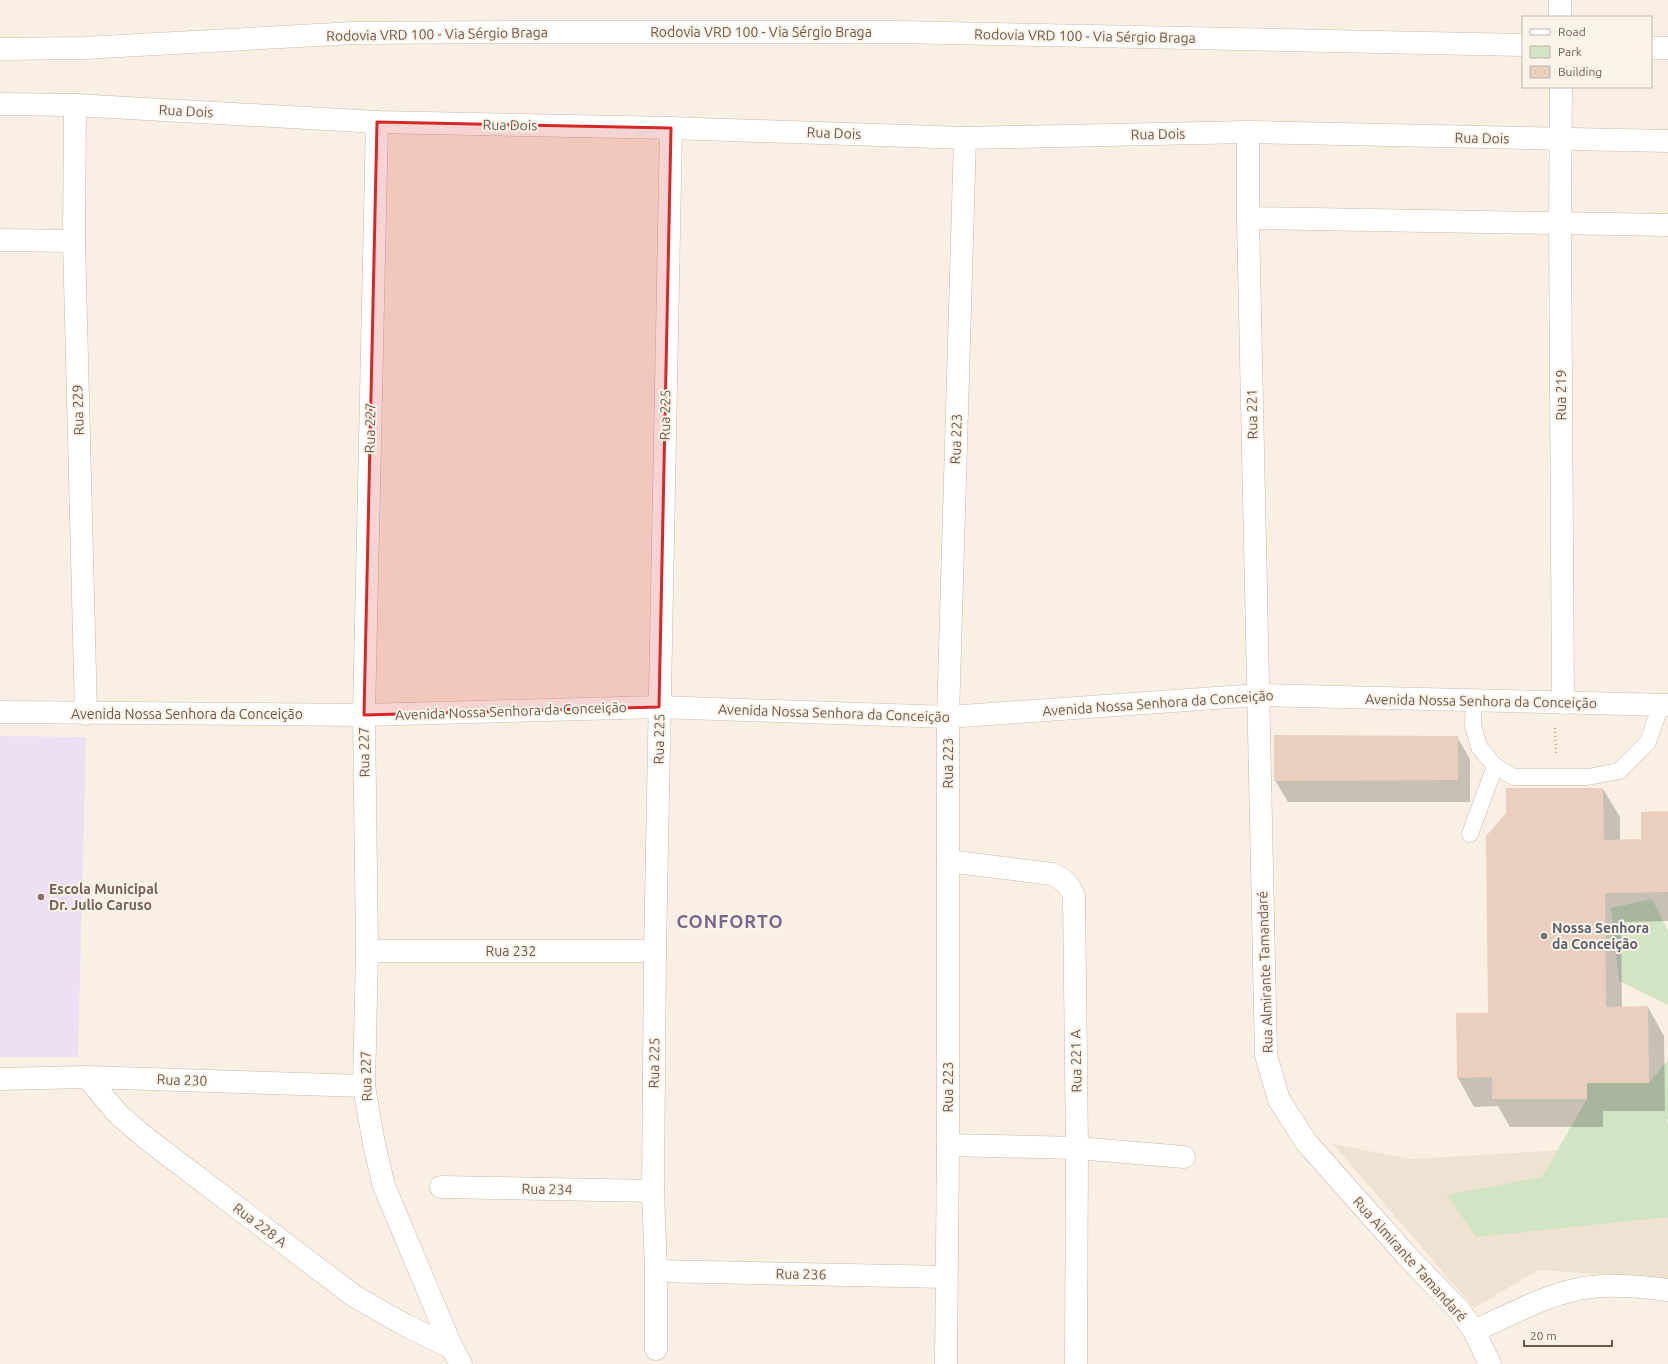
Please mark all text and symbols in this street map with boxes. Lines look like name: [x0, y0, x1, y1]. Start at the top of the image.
legend: [1522, 16, 1652, 88]
street label: Rodovia VRD 100 - Via Sérgio Braga: [326, 24, 548, 44]
street label: Rodovia VRD 100 - Via Sérgio Braga: [650, 24, 872, 40]
text: Road: [1558, 25, 1586, 38]
street label: Rodovia VRD 100 - Via Sérgio Braga: [974, 26, 1196, 46]
text: Park: [1558, 45, 1582, 58]
text: Building: [1558, 65, 1602, 78]
street label: Rua Dois: [158, 102, 214, 120]
street label: Rua Dois: [483, 117, 537, 133]
street label: Rua Dois: [806, 124, 862, 142]
street label: Rua Dois: [1131, 126, 1185, 142]
street label: Rua Dois: [1455, 130, 1509, 146]
street label: Rua 219: [1553, 370, 1569, 420]
street label: Rua 229: [69, 384, 87, 436]
street label: Rua 221: [1244, 388, 1260, 440]
street label: Rua 225: [657, 389, 673, 441]
street label: Rua 227: [362, 402, 378, 454]
street label: Rua 223: [947, 413, 965, 465]
street label: Avenida Nossa Senhora da Conceição: [1042, 687, 1274, 719]
street label: Avenida Nossa Senhora da Conceição: [1365, 691, 1597, 711]
street label: Avenida Nossa Senhora da Conceição: [395, 699, 627, 723]
street label: Avenida Nossa Senhora da Conceição: [718, 701, 950, 725]
street label: Avenida Nossa Senhora da Conceição: [71, 706, 303, 722]
street label: Rua 225: [651, 713, 667, 765]
street label: Rua 227: [356, 726, 372, 778]
street label: Rua 223: [940, 738, 956, 788]
place label: Escola Municipal Dr. Julio Caruso: [49, 881, 158, 913]
street label: Rua Almirante Tamandaré: [1254, 891, 1276, 1053]
marker: Escola Municipal Dr. Julio Caruso: [36, 892, 46, 902]
district label: CONFORTO: [676, 911, 784, 931]
place label: Nossa Senhora da Conceição: [1552, 920, 1649, 953]
marker: Nossa Senhora da Conceição: [1539, 931, 1549, 941]
street label: Rua 232: [486, 943, 536, 959]
street label: Rua 221 A: [1067, 1029, 1085, 1093]
street label: Rua 225: [646, 1037, 662, 1089]
street label: Rua 227: [357, 1050, 375, 1102]
street label: Rua 223: [940, 1062, 956, 1112]
street label: Rua 230: [156, 1071, 208, 1089]
street label: Rua 234: [521, 1181, 573, 1197]
street label: Rua Almirante Tamandaré: [1350, 1193, 1470, 1325]
street label: Rua 228 A: [230, 1200, 290, 1250]
street label: Rua 236: [775, 1266, 827, 1282]
scale bar: [1524, 1322, 1612, 1348]
text: 20 m: [1530, 1329, 1557, 1342]

